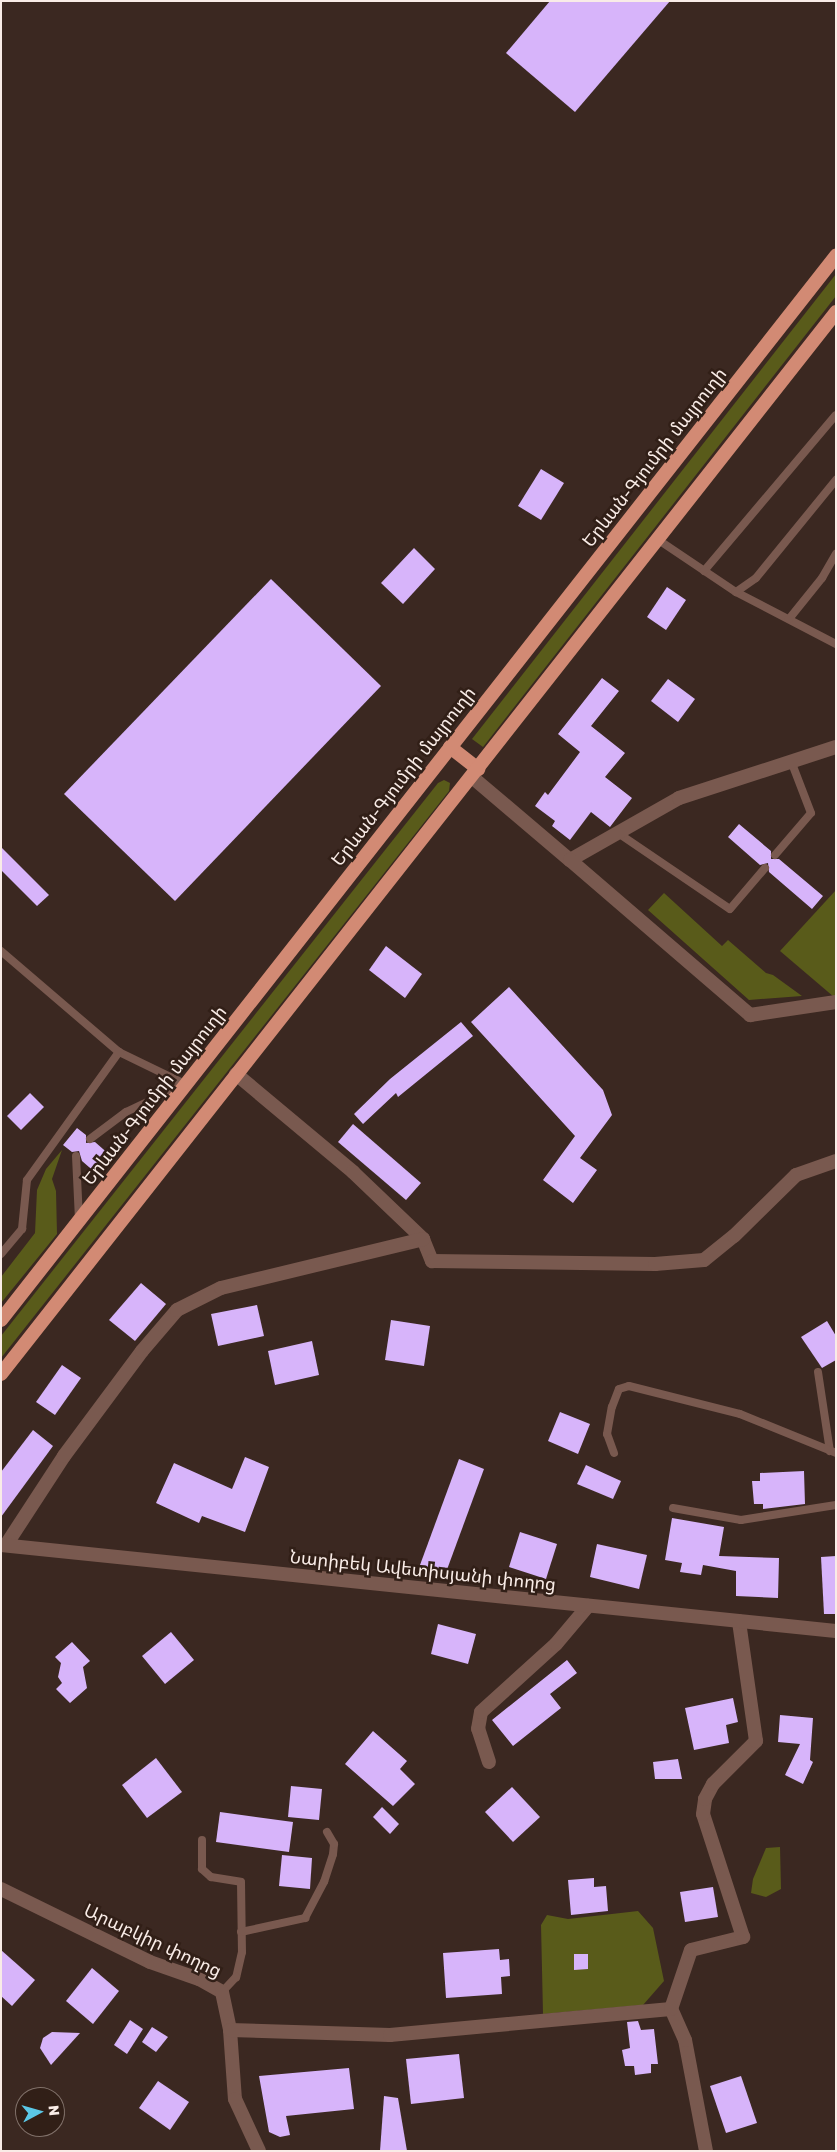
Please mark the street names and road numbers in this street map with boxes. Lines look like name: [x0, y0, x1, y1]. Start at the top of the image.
street label: Երևան-Գյումրի մայրուղի: [577, 363, 731, 551]
street label: Երևան-Գյումրի մայրուղի: [326, 682, 480, 870]
street label: Երևան-Գյումրի մայրուղի: [77, 1001, 231, 1189]
street label: Նարիբեկ Ավետիսյանի փողոց: [289, 1545, 557, 1595]
street label: Արաբկիր փողոց: [81, 1899, 225, 1981]

